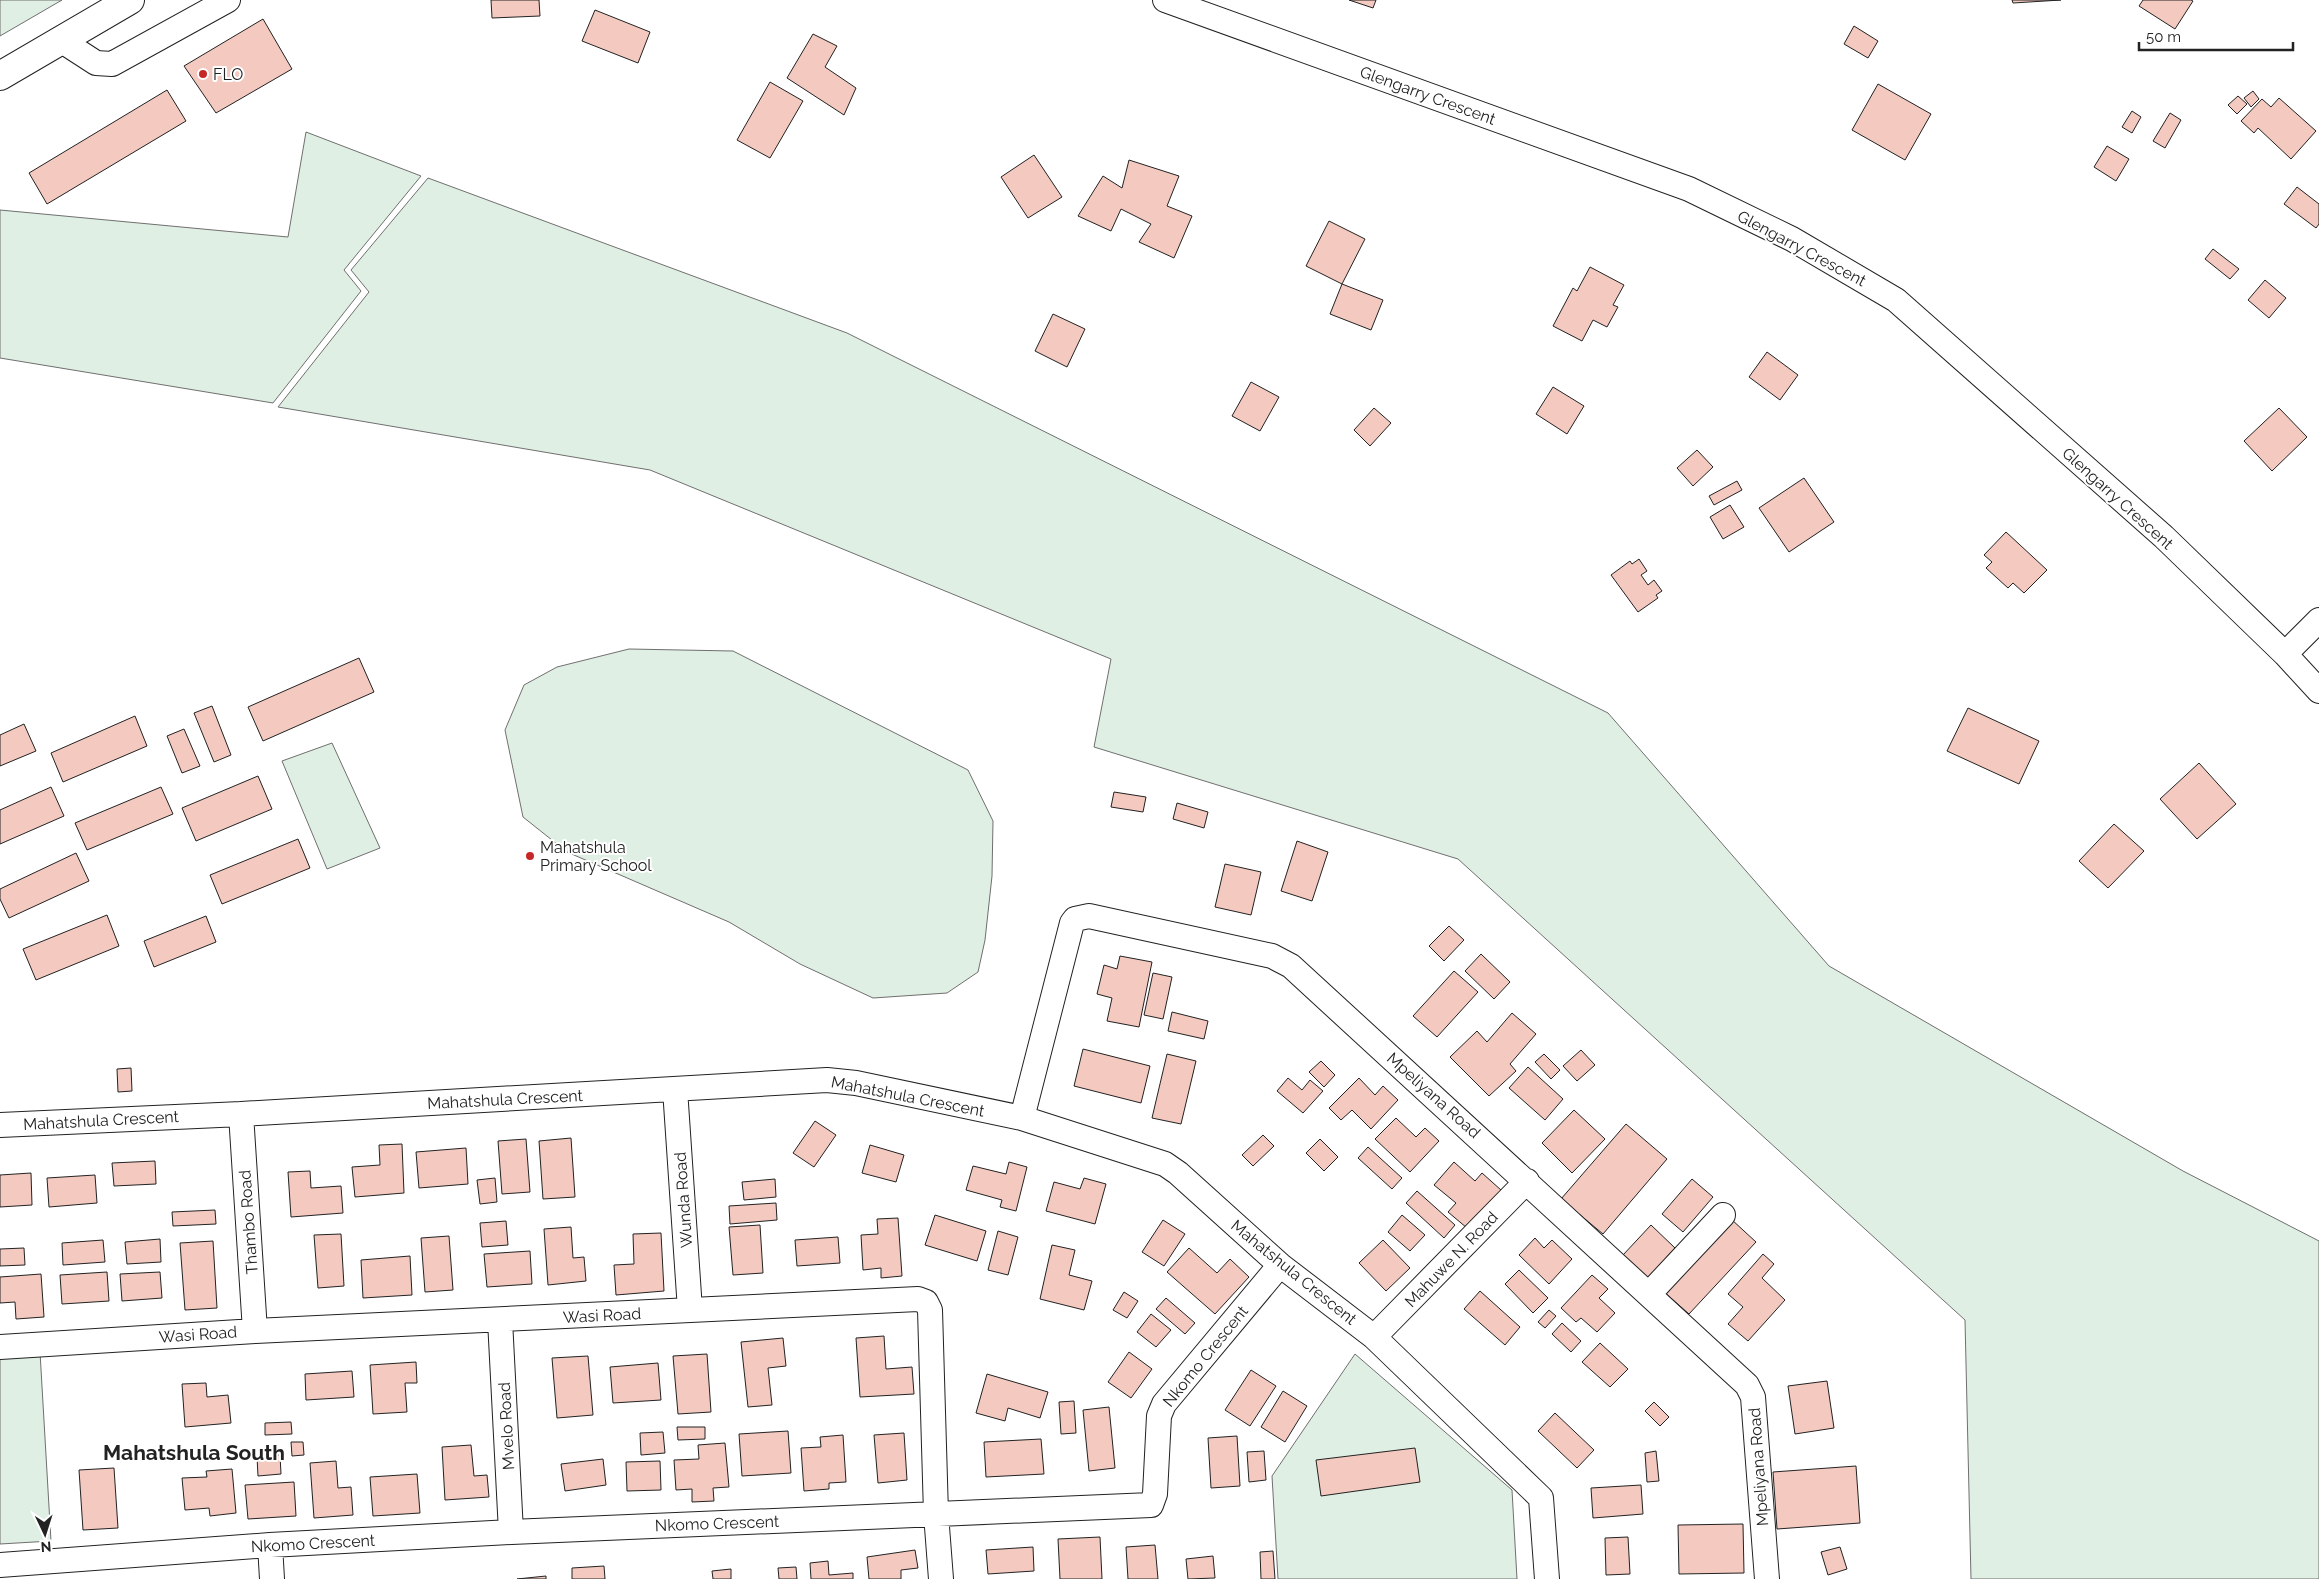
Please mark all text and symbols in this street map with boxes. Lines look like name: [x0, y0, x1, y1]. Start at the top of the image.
scale bar: [2139, 20, 2293, 52]
text: 50 m: [2146, 28, 2181, 46]
street label: Glengarry Crescent: [1357, 62, 1499, 129]
place label: FLO: [213, 65, 243, 84]
marker: FLO: [197, 68, 209, 80]
street label: Glengarry Crescent: [1734, 207, 1870, 291]
street label: Glengarry Crescent: [2058, 444, 2178, 554]
place label: Mahatshula Primary School: [540, 838, 652, 875]
marker: Mahatshula Primary School: [524, 850, 536, 862]
street label: Mpeliyana Road: [1383, 1049, 1484, 1142]
street label: Mahatshula Crescent: [830, 1072, 987, 1121]
street label: Mahatshula Crescent: [427, 1086, 584, 1113]
street label: Mahatshula Crescent: [23, 1107, 180, 1134]
street label: Wunda Road: [671, 1151, 696, 1249]
street label: Thambo Road: [235, 1169, 262, 1275]
street label: Mahuwe N. Road: [1401, 1208, 1502, 1311]
street label: Mahatshula Crescent: [1227, 1216, 1361, 1329]
street label: Nkomo Crescent: [1159, 1302, 1252, 1411]
street label: Wasi Road: [562, 1304, 642, 1327]
street label: Wasi Road: [158, 1322, 238, 1347]
street label: Mvelo Road: [495, 1381, 518, 1470]
street label: Mpeliyana Road: [1745, 1407, 1772, 1527]
district label: Mahatshula South: [103, 1440, 285, 1465]
north arrow: [20, 1509, 70, 1559]
street label: Nkomo Crescent: [655, 1512, 780, 1535]
street label: Nkomo Crescent: [250, 1531, 376, 1556]
text: N: [40, 1539, 52, 1555]

